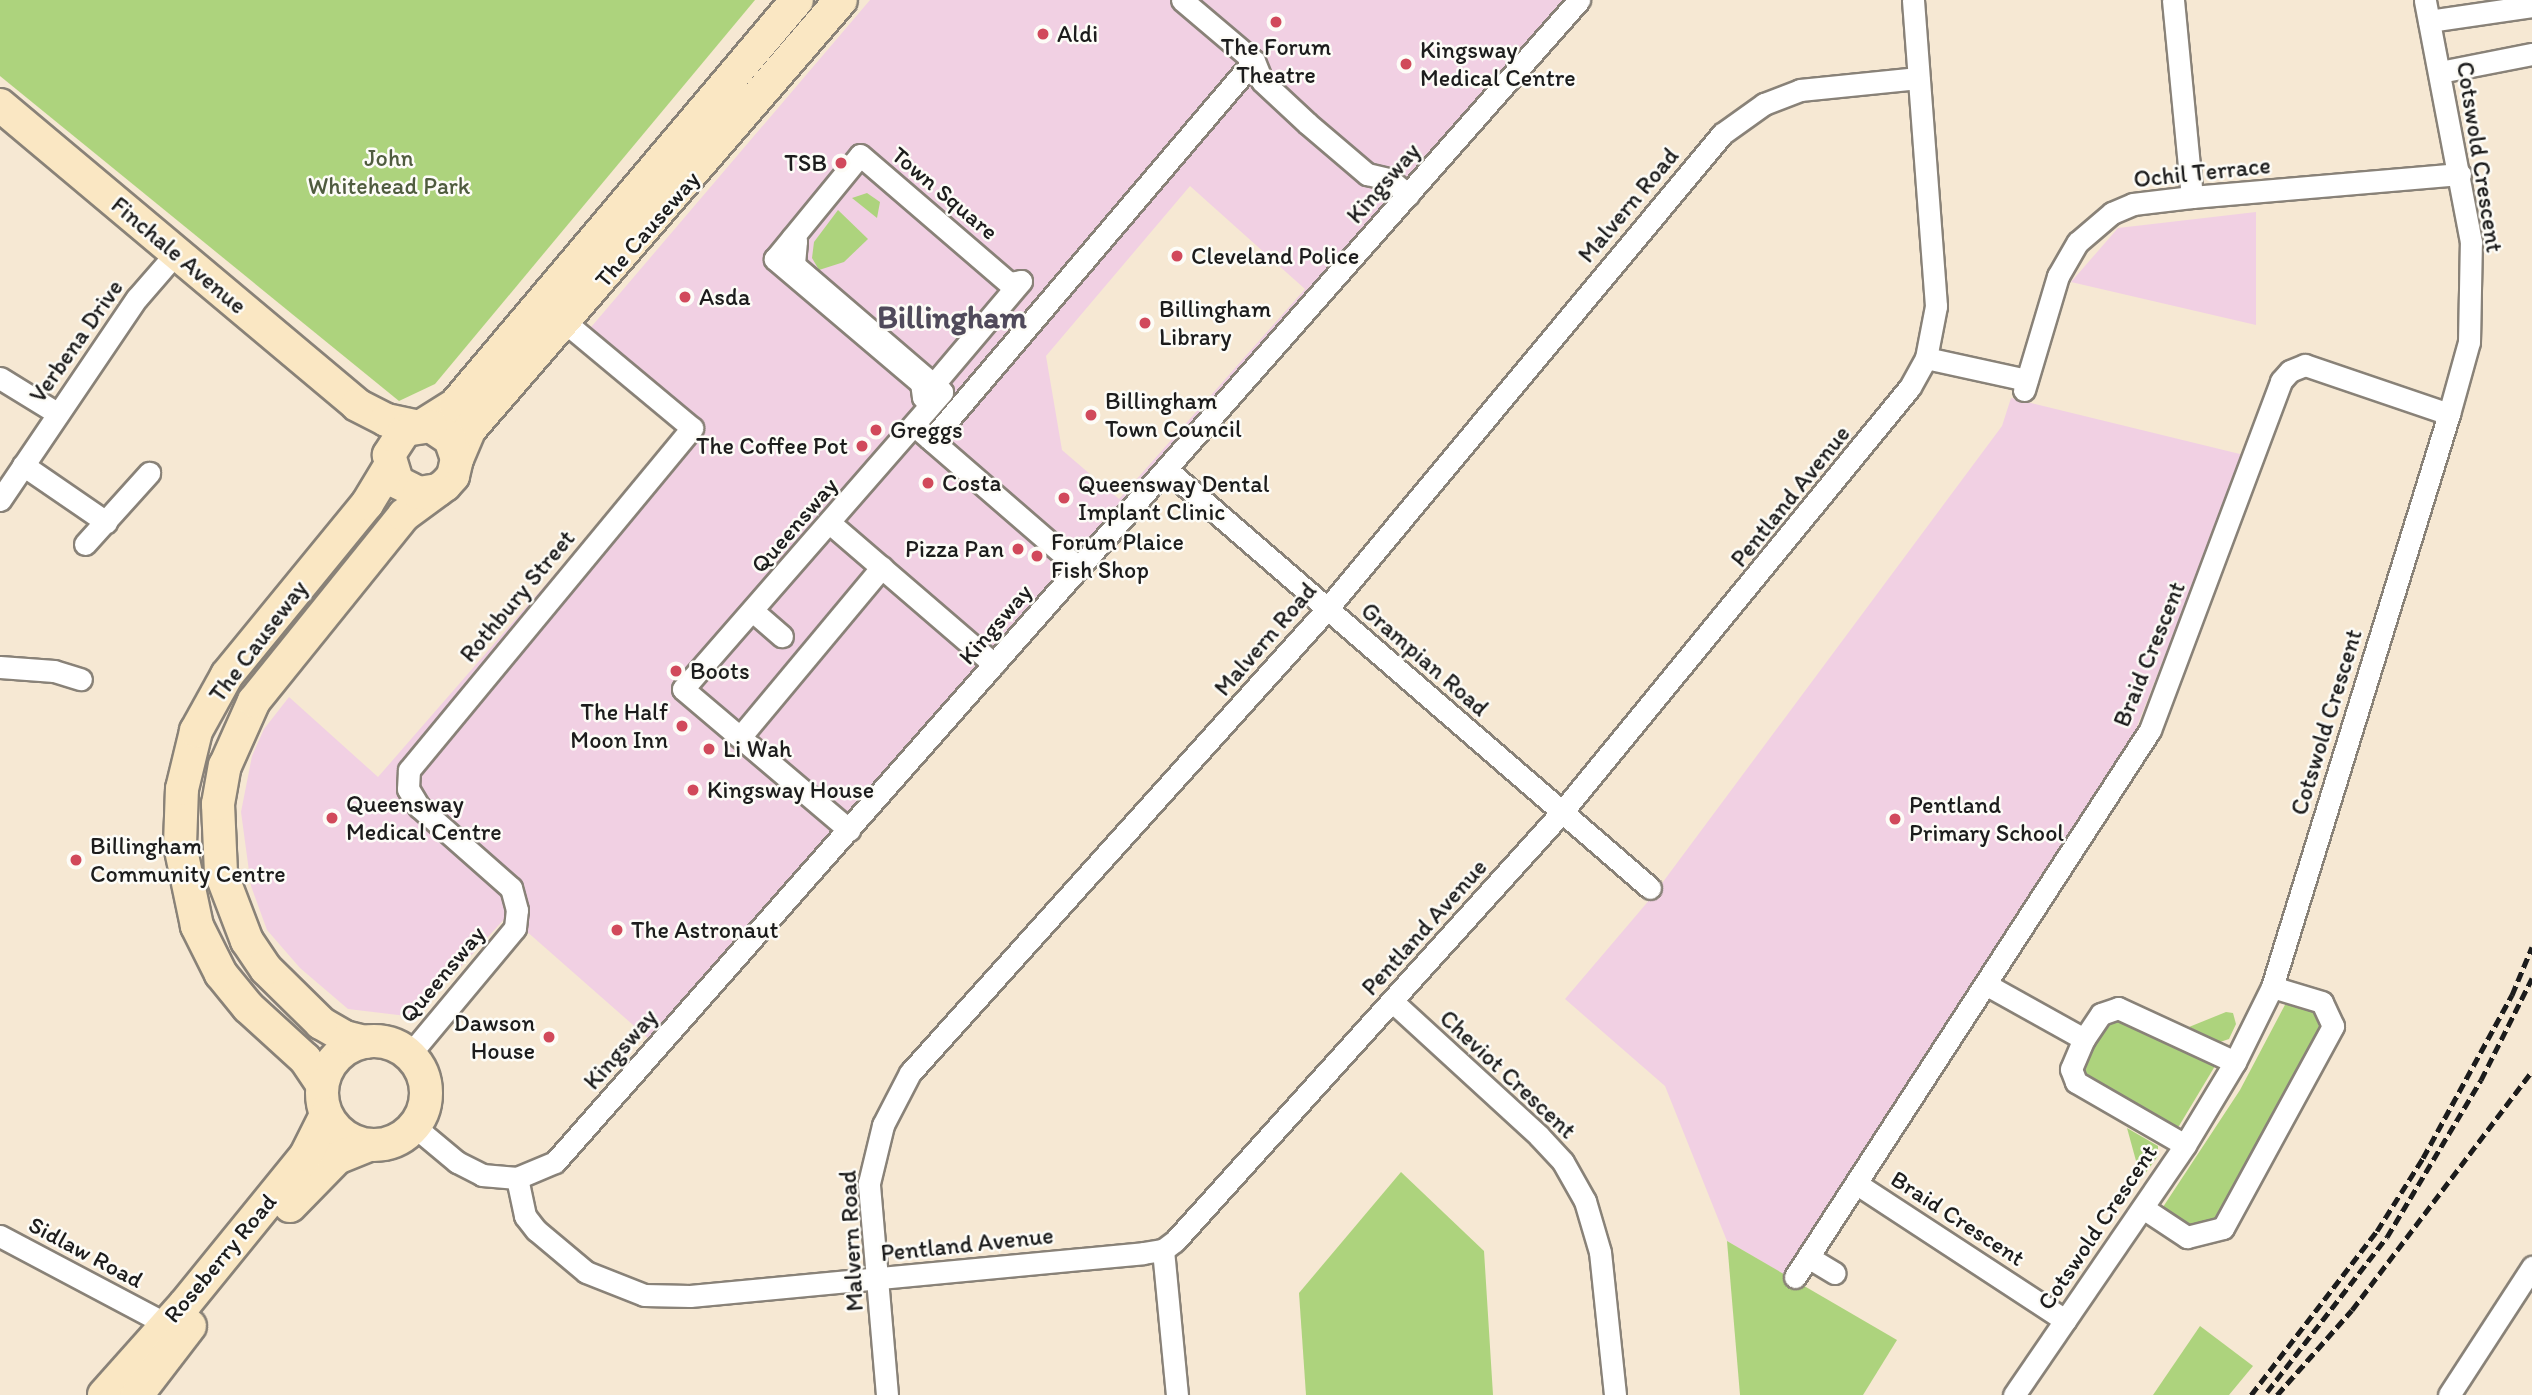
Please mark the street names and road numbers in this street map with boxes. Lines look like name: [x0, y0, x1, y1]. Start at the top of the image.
street label: Cotswold Crescent: [2451, 59, 2509, 255]
street label: Kingsway: [1340, 137, 1426, 229]
street label: Town Square: [886, 140, 1004, 246]
street label: Malvern Road: [1572, 142, 1684, 268]
street label: Ochil Terrace: [2133, 151, 2271, 193]
street label: The Causeway: [588, 164, 706, 294]
street label: Finchale Avenue: [106, 191, 252, 319]
street label: Verbena Drive: [23, 274, 129, 408]
street label: Pentland Avenue: [1725, 420, 1855, 572]
street label: Queensway: [745, 471, 843, 579]
street label: Rothbury Street: [454, 524, 580, 668]
street label: The Causeway: [202, 574, 314, 708]
street label: Malvern Road: [1208, 576, 1322, 702]
street label: Braid Crescent: [2107, 577, 2191, 731]
street label: Kingsway: [952, 578, 1038, 670]
street label: Grampian Road: [1355, 596, 1495, 722]
street label: Cotswold Crescent: [2284, 626, 2368, 818]
street label: Pentland Avenue: [1356, 853, 1492, 1001]
street label: Queensway: [393, 920, 491, 1028]
street label: Kingsway: [577, 1003, 663, 1095]
street label: Cheviot Crescent: [1434, 1004, 1582, 1144]
street label: Cotswold Crescent: [2031, 1139, 2163, 1315]
street label: Braid Crescent: [1886, 1164, 2030, 1272]
street label: Malvern Road: [833, 1170, 869, 1312]
street label: Roseberry Road: [157, 1187, 283, 1329]
street label: Sidlaw Road: [24, 1210, 148, 1294]
street label: Pentland Avenue: [880, 1221, 1054, 1267]

